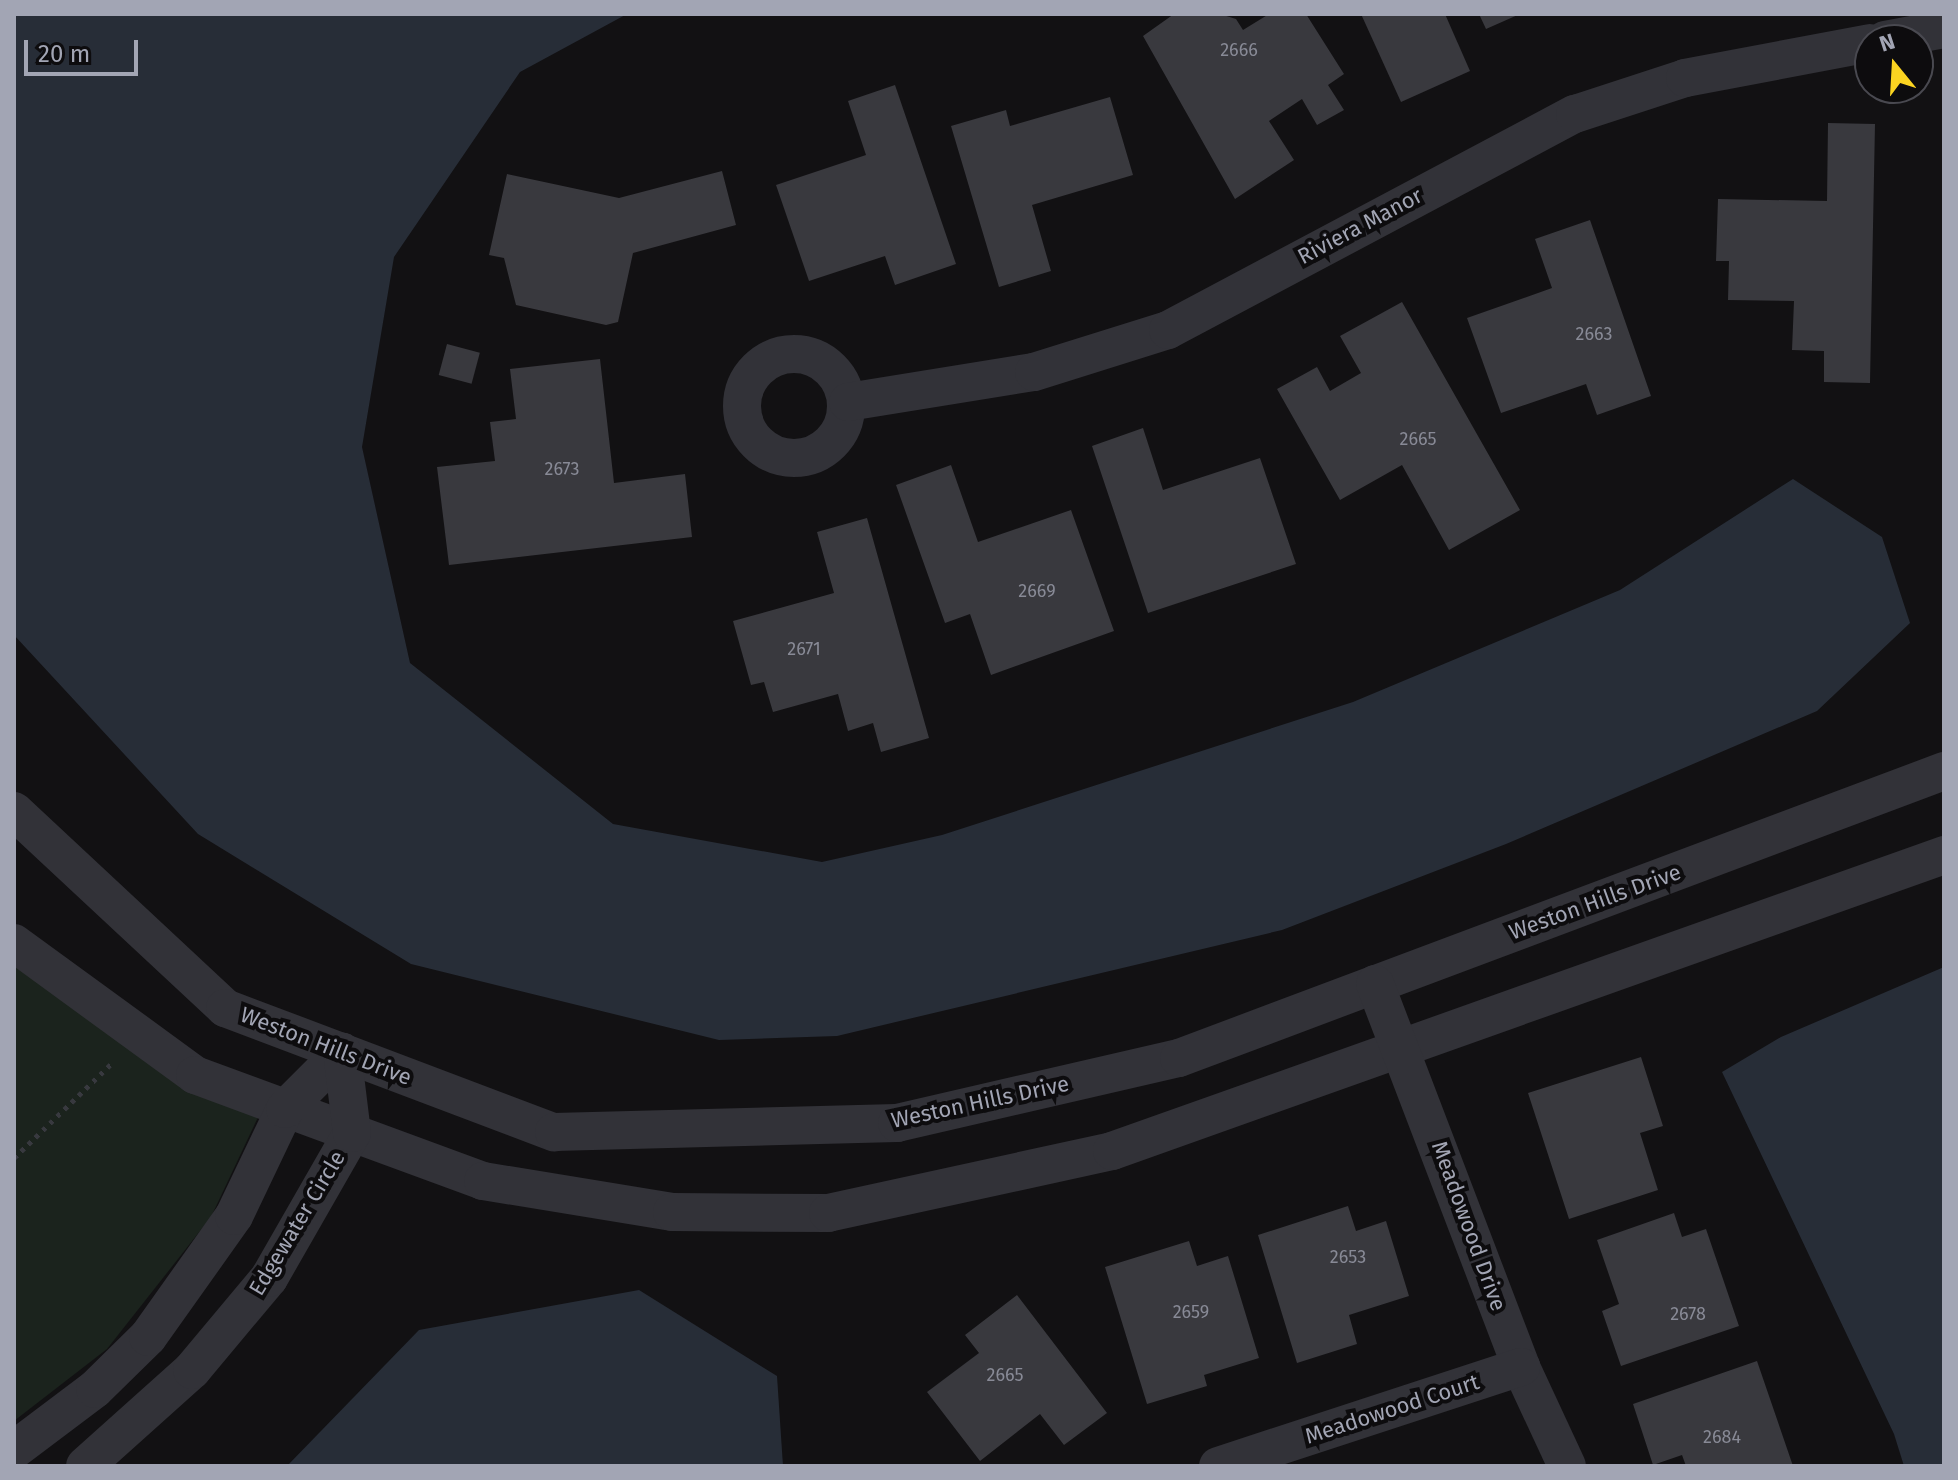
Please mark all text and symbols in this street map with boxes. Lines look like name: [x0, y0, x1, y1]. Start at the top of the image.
scale bar: [28, 24, 142, 74]
north arrow: [1854, 24, 1934, 104]
text: N: [1876, 28, 1898, 58]
house number: 2666: [1220, 39, 1258, 61]
text: 20 m: [38, 40, 90, 68]
street label: Riviera Manor: [1293, 182, 1427, 270]
house number: 2663: [1576, 323, 1612, 345]
house number: 2665: [1399, 428, 1437, 450]
house number: 2673: [545, 458, 579, 480]
house number: 2669: [1018, 580, 1056, 602]
house number: 2671: [787, 638, 821, 660]
street label: Weston Hills Drive: [1505, 859, 1685, 945]
street label: Weston Hills Drive: [237, 1001, 415, 1091]
street label: Weston Hills Drive: [889, 1070, 1071, 1134]
street label: Meadowood Drive: [1426, 1137, 1512, 1315]
street label: Edgewater Circle: [243, 1146, 351, 1300]
house number: 2653: [1330, 1246, 1366, 1268]
house number: 2659: [1173, 1301, 1209, 1323]
house number: 2678: [1670, 1303, 1706, 1325]
house number: 2665: [986, 1364, 1024, 1386]
street label: Meadowood Court: [1302, 1368, 1482, 1450]
house number: 2684: [1703, 1426, 1741, 1448]

